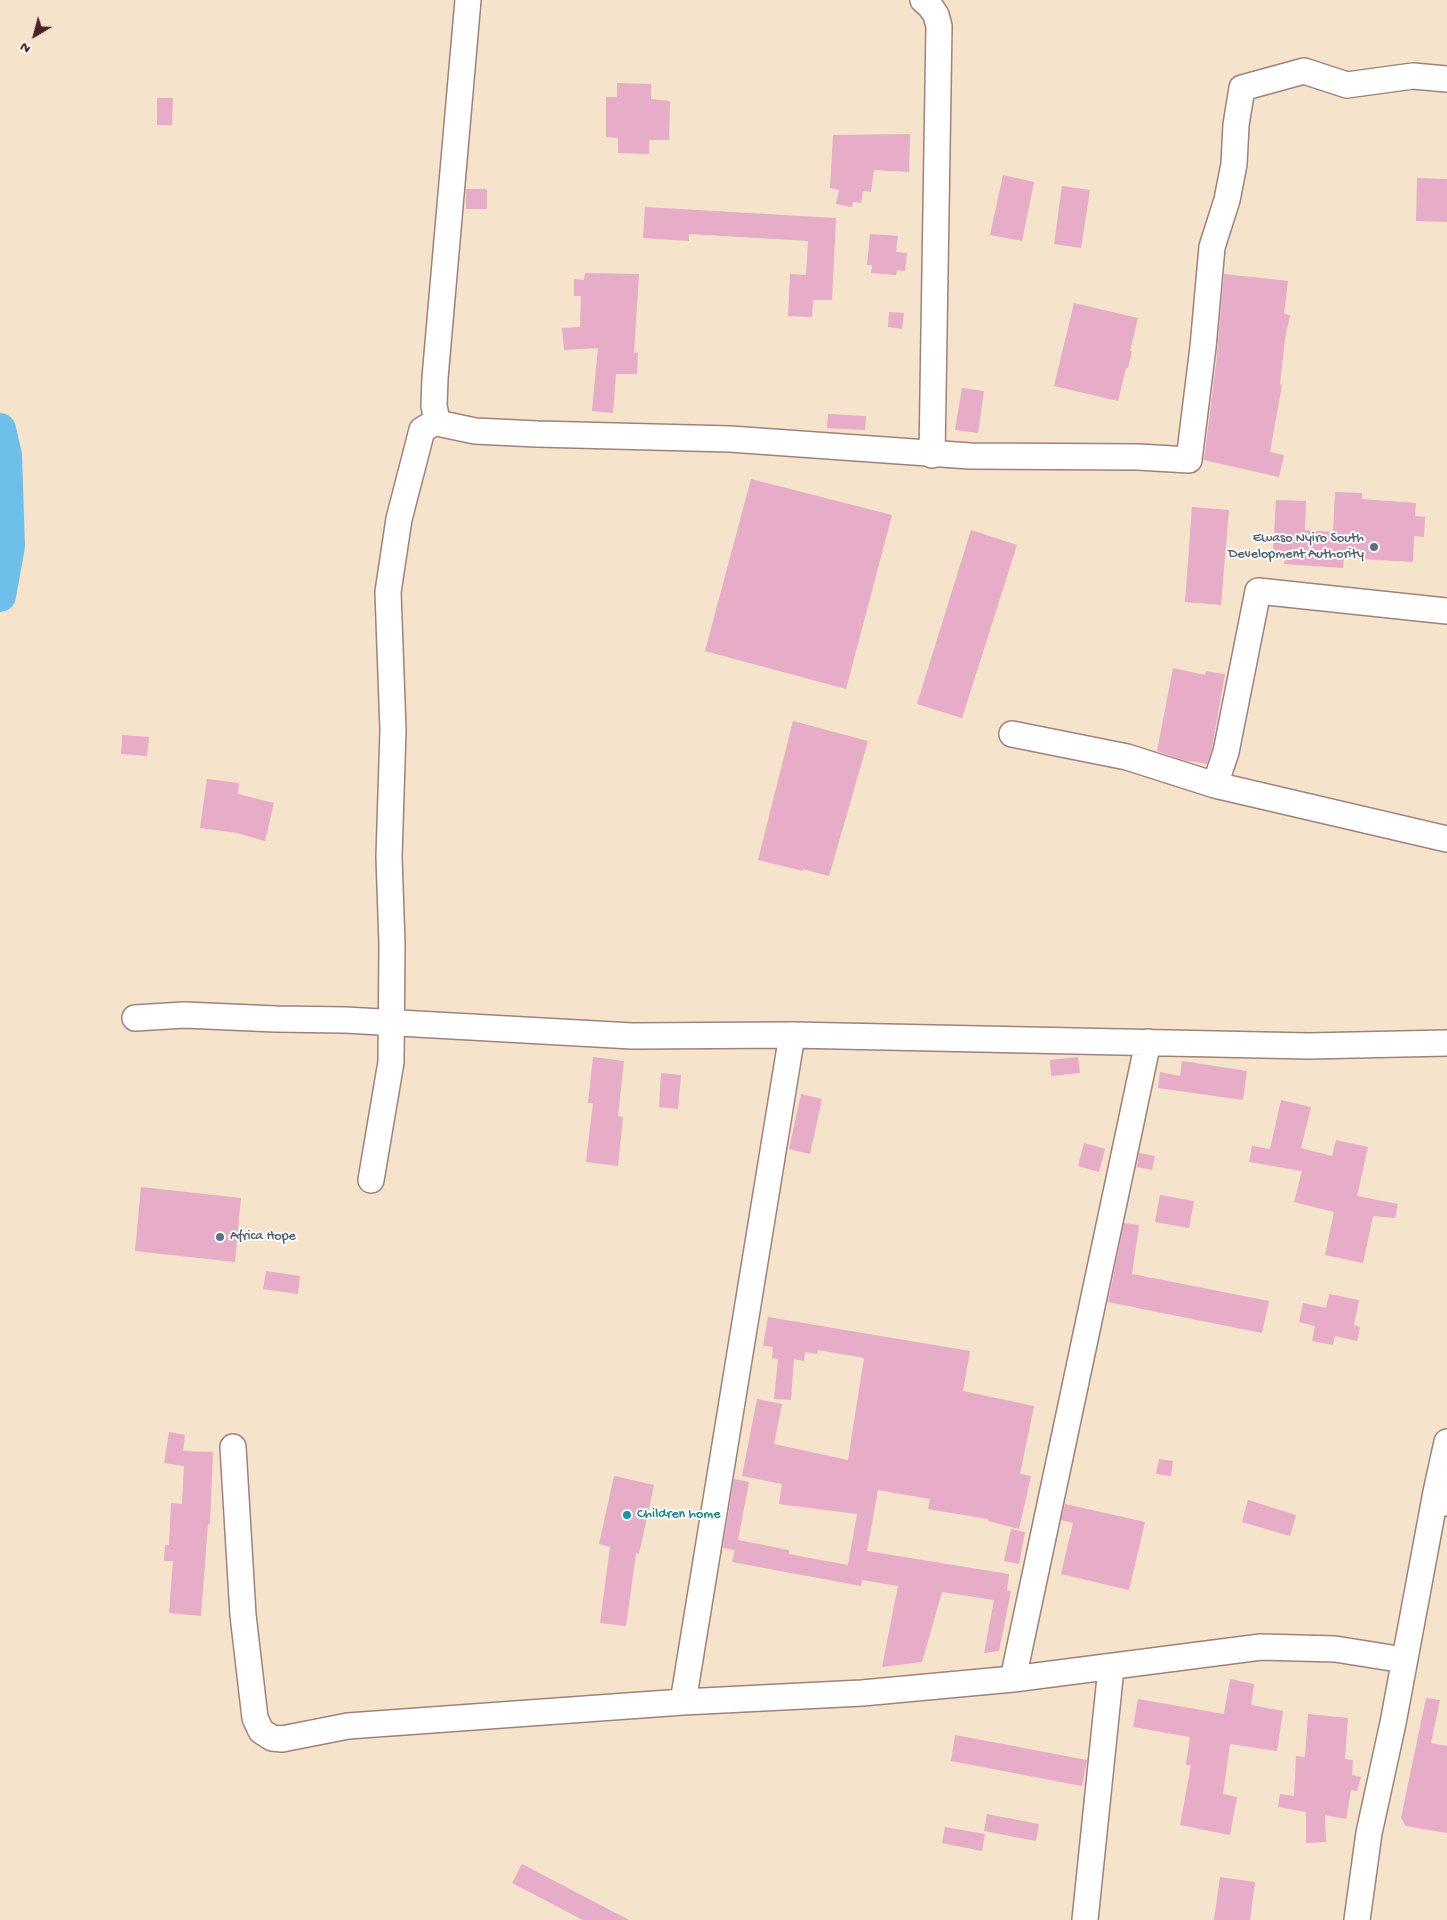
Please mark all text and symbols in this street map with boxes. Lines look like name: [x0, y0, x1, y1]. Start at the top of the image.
north arrow: [10, 10, 60, 60]
text: N: [17, 38, 34, 57]
place label: Ewaso Nyiro South Development Authority: [1228, 531, 1364, 564]
marker: Ewaso Nyiro South Development Authority: [1368, 541, 1380, 553]
place label: Africa Hope: [230, 1229, 296, 1245]
marker: Africa Hope: [214, 1231, 226, 1243]
place label: Children home: [637, 1507, 721, 1523]
marker: Children home: [621, 1509, 633, 1521]

